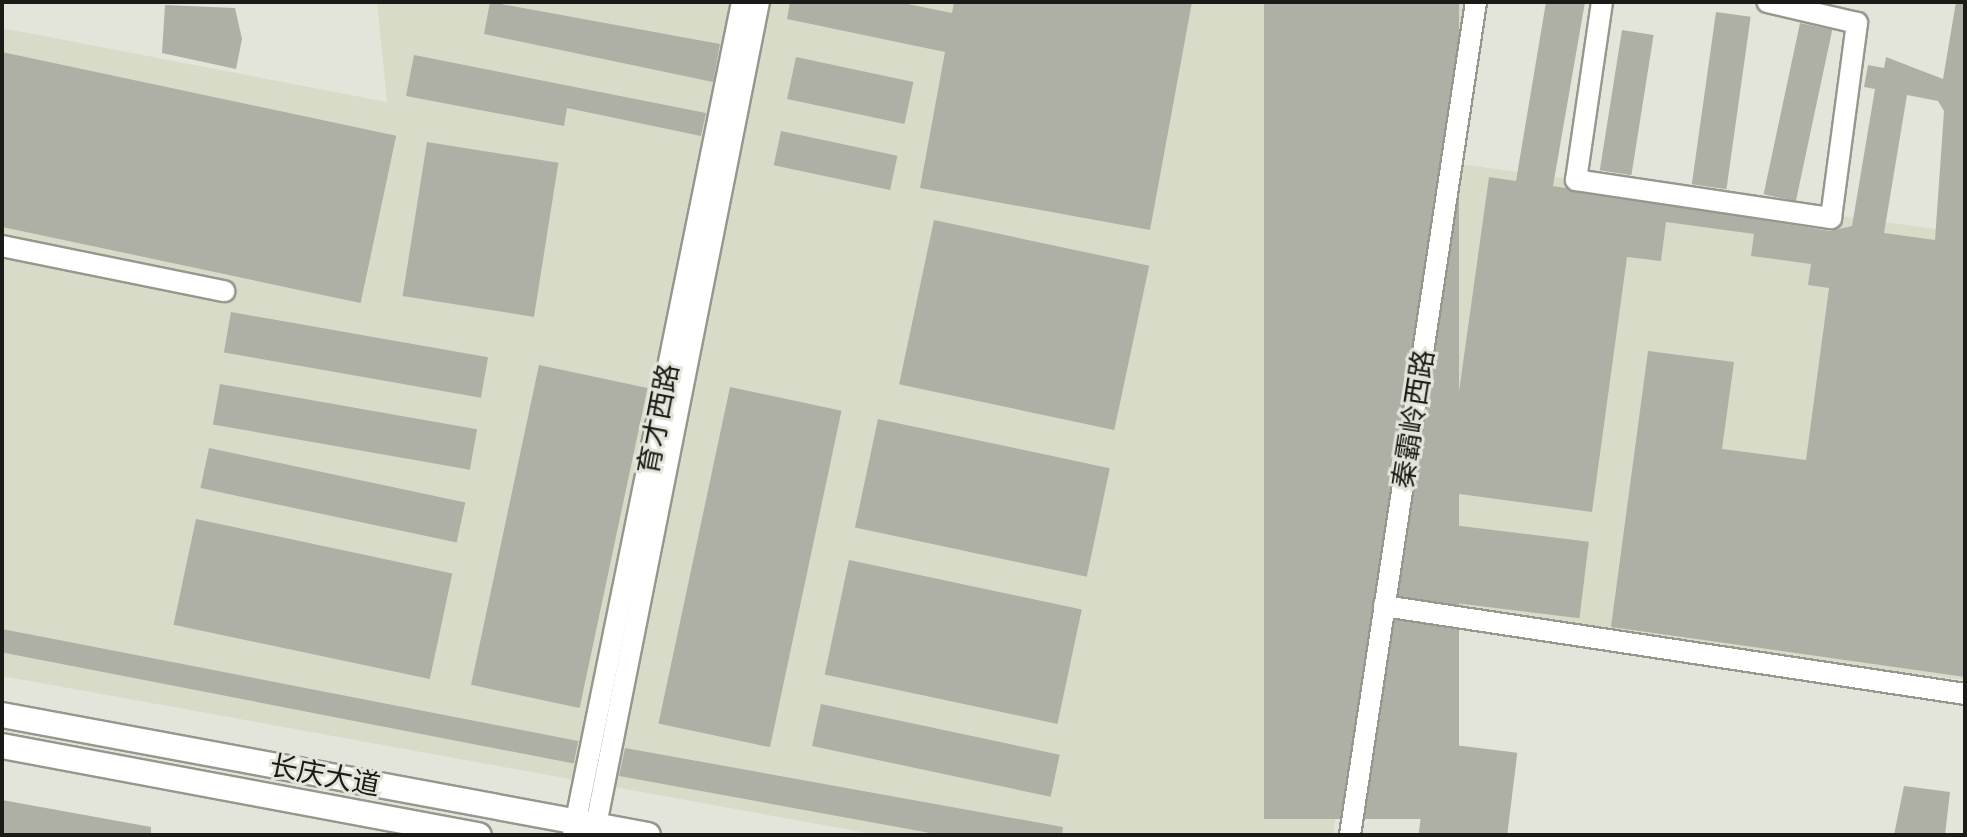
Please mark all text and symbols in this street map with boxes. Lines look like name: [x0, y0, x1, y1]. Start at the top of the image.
street label: 秦霸岭西路: [1385, 347, 1441, 491]
street label: 育才西路: [631, 361, 685, 477]
street label: 长庆大道: [267, 748, 383, 802]

